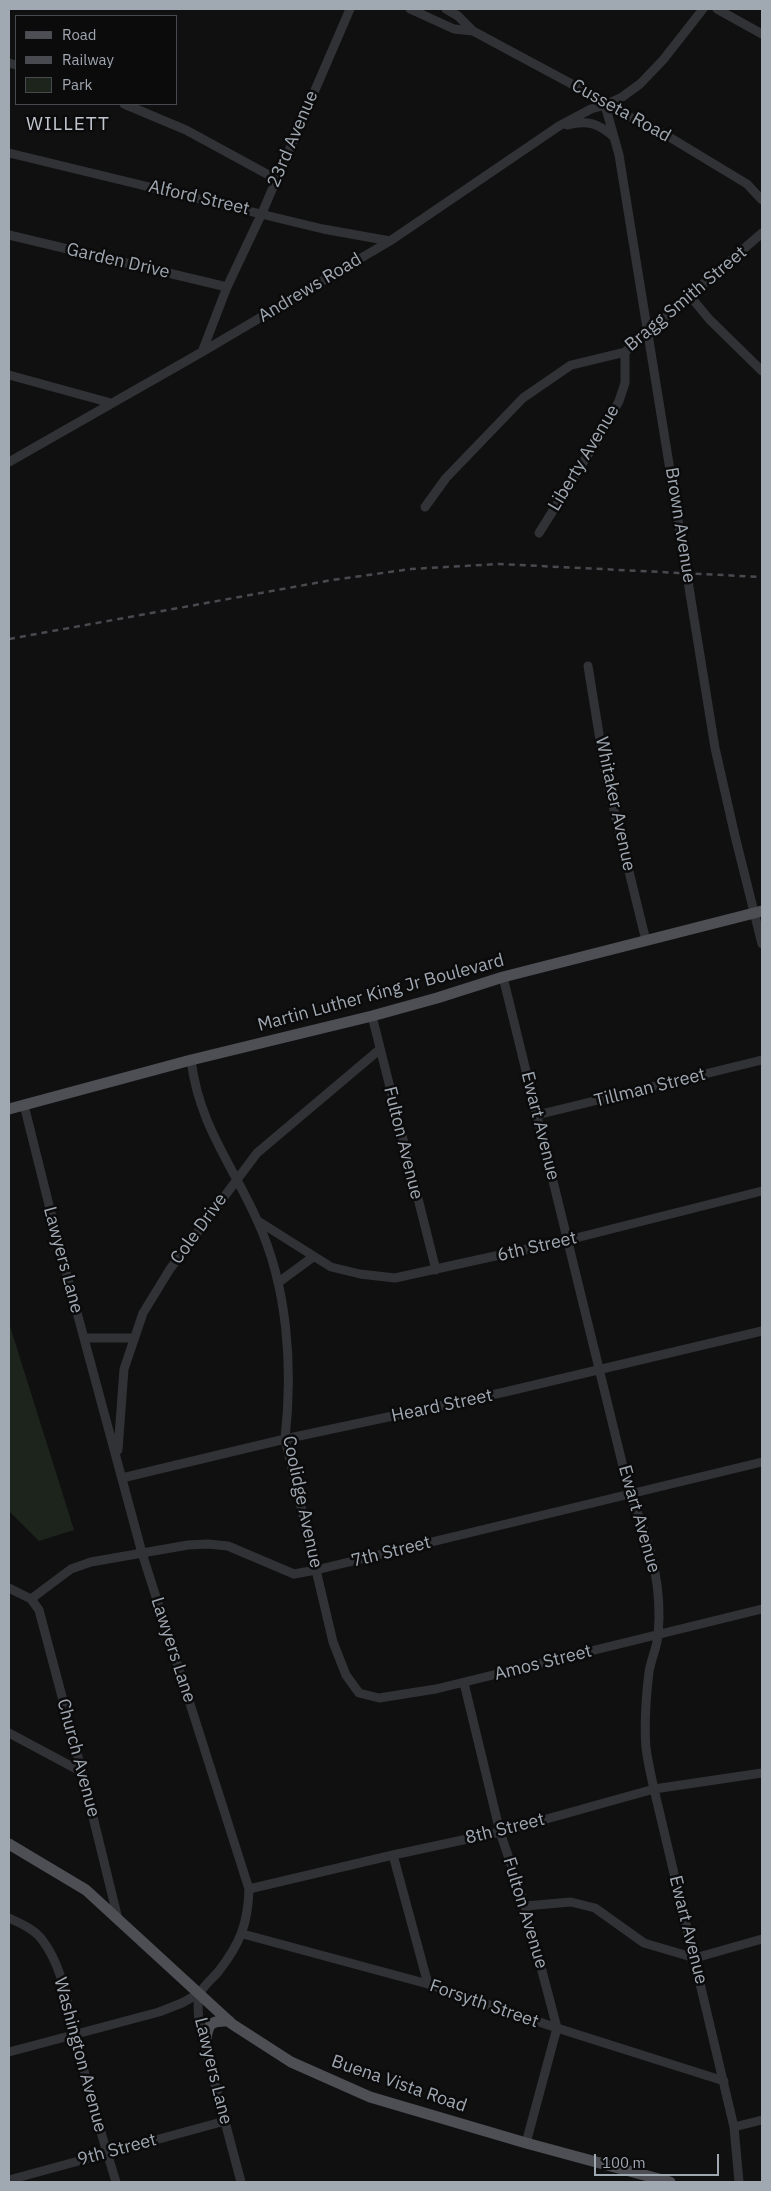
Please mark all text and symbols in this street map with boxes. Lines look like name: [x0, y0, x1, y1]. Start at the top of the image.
legend: [15, 15, 178, 105]
text: Road: [62, 25, 97, 44]
text: Railway: [62, 50, 114, 69]
text: Park: [62, 75, 92, 94]
street label: Cusseta Road: [568, 75, 674, 147]
street label: 23rd Avenue: [263, 87, 323, 191]
district label: WILLETT: [25, 114, 111, 136]
street label: Alford Street: [146, 176, 252, 220]
street label: Garden Drive: [64, 239, 172, 283]
street label: Bragg Smith Street: [621, 242, 751, 356]
street label: Andrews Road: [254, 249, 366, 327]
street label: Liberty Avenue: [544, 401, 624, 515]
street label: Brown Avenue: [660, 466, 700, 584]
street label: Whitaker Avenue: [590, 735, 640, 873]
street label: Martin Luther King Jr Boulevard: [255, 950, 507, 1036]
street label: Tillman Street: [592, 1064, 708, 1112]
street label: Ewart Avenue: [516, 1069, 564, 1183]
street label: Fulton Avenue: [379, 1084, 427, 1202]
street label: Cole Drive: [166, 1189, 232, 1269]
street label: Lawyers Lane: [38, 1204, 88, 1316]
street label: 6th Street: [495, 1227, 579, 1267]
street label: Heard Street: [389, 1385, 495, 1427]
street label: Coolidge Avenue: [277, 1434, 327, 1570]
street label: Ewart Avenue: [613, 1463, 665, 1575]
street label: 7th Street: [349, 1532, 433, 1572]
street label: Lawyers Lane: [146, 1595, 200, 1705]
street label: Amos Street: [492, 1640, 594, 1686]
street label: Church Avenue: [52, 1696, 104, 1820]
street label: 8th Street: [463, 1809, 547, 1849]
street label: Fulton Avenue: [498, 1855, 552, 1971]
street label: Ewart Avenue: [664, 1873, 712, 1987]
street label: Washington Avenue: [49, 1975, 111, 2135]
street label: Forsyth Street: [427, 1975, 541, 2033]
street label: Lawyers Lane: [189, 2015, 237, 2127]
street label: Buena Vista Road: [329, 2051, 469, 2117]
street label: 9th Street: [75, 2129, 159, 2171]
scale bar: [596, 2144, 721, 2176]
text: 100 m: [602, 2153, 646, 2172]

